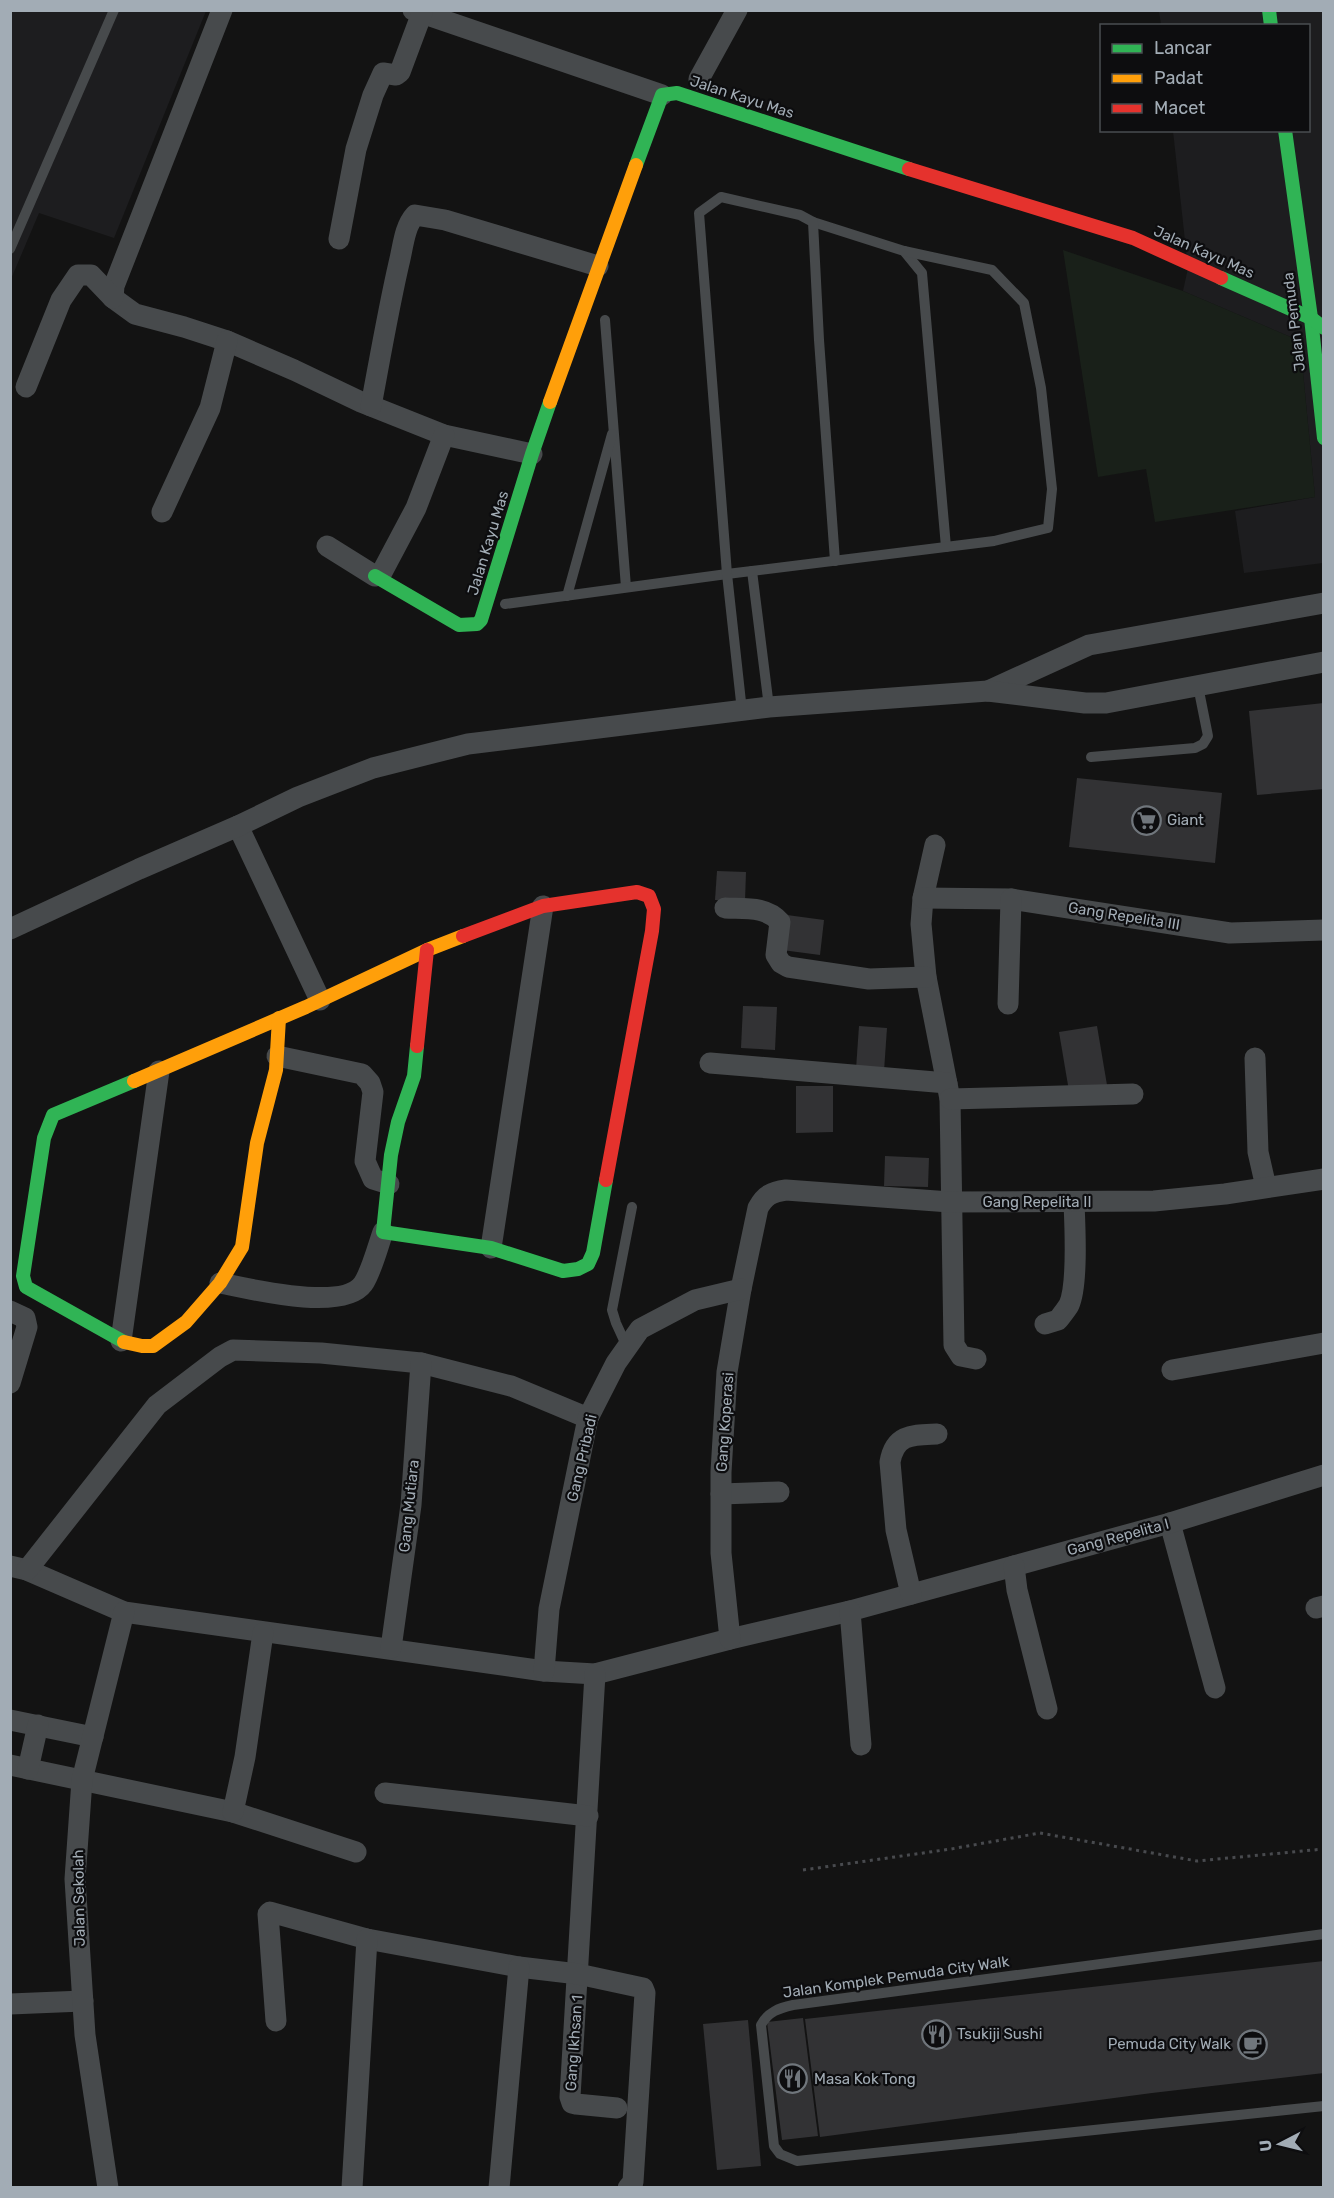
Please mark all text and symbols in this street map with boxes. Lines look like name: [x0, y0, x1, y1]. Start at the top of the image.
legend: [1100, 24, 1310, 132]
text: Lancar: [1154, 37, 1212, 59]
text: Padat: [1154, 67, 1203, 89]
street label: Jalan Kayu Mas: [688, 72, 797, 122]
text: Macet: [1154, 97, 1205, 119]
street label: Jalan Kayu Mas: [1151, 222, 1257, 282]
street label: Jalan Pemuda: [1279, 271, 1309, 373]
street label: Jalan Kayu Mas: [464, 488, 513, 597]
supermarket icon: Giant: [1130, 804, 1162, 836]
place label: Giant: [1167, 811, 1204, 829]
street label: Gang Repelita III: [1067, 898, 1181, 934]
street label: Gang Repelita II: [983, 1193, 1091, 1211]
street label: Gang Koperasi: [713, 1372, 737, 1472]
street label: Gang Pribadi: [563, 1413, 601, 1503]
street label: Gang Mutiara: [395, 1459, 423, 1553]
street label: Gang Repelita I: [1065, 1515, 1171, 1559]
street label: Jalan Sekolah: [69, 1849, 89, 1947]
street label: Jalan Komplek Pemuda City Walk: [782, 1952, 1011, 2002]
street label: Gang Ikhsan 1: [562, 1994, 586, 2092]
restaurant icon: Tsukiji Sushi: [920, 2018, 952, 2050]
place label: Tsukiji Sushi: [957, 2025, 1042, 2043]
cafe icon: Pemuda City Walk: [1236, 2028, 1268, 2060]
place label: Pemuda City Walk: [1108, 2035, 1231, 2053]
restaurant icon: Masa Kok Tong: [777, 2063, 809, 2095]
place label: Masa Kok Tong: [814, 2070, 916, 2088]
north arrow: [1250, 2114, 1310, 2174]
text: U: [1255, 2139, 1276, 2153]

